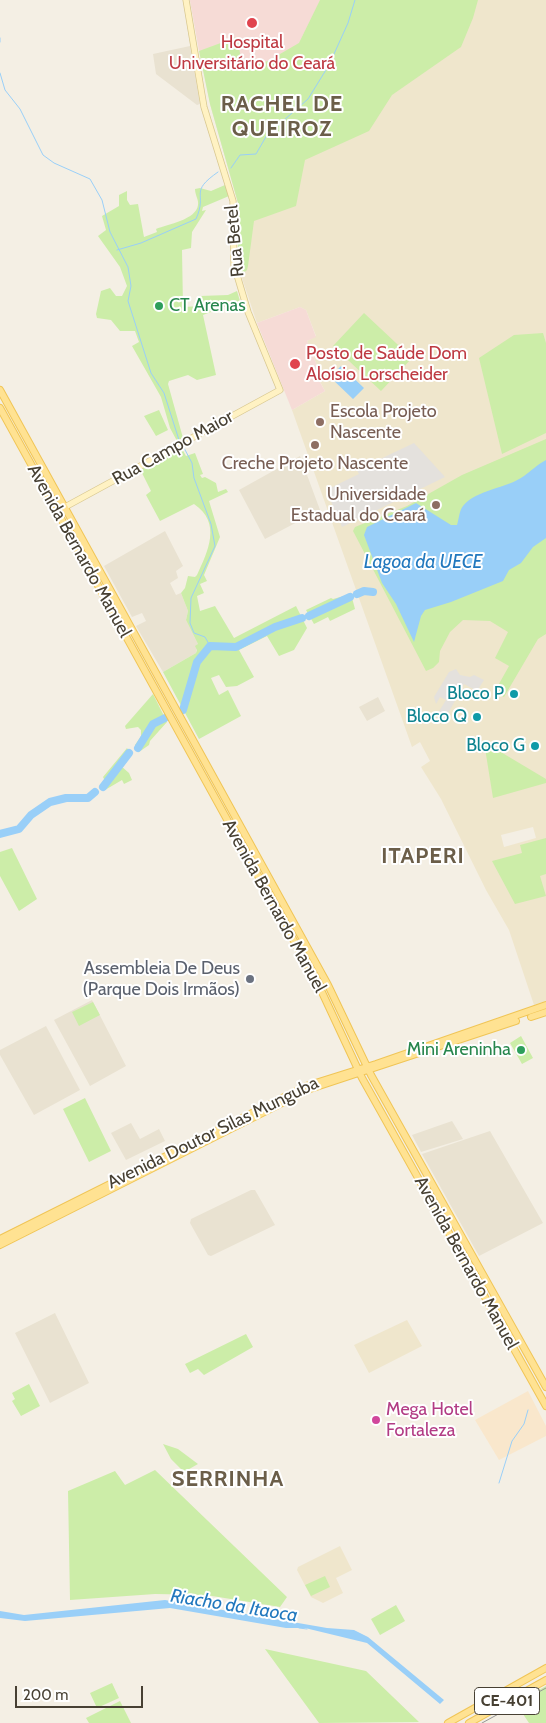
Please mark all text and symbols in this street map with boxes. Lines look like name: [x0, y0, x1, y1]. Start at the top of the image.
marker: Hospital Universitário do Ceará: [245, 16, 259, 30]
place label: Hospital Universitário do Ceará: [169, 32, 335, 74]
district label: RACHEL DE QUEIROZ: [220, 92, 344, 144]
street label: Rua Betel: [221, 204, 249, 278]
place label: CT Arenas: [169, 295, 246, 317]
marker: CT Arenas: [153, 300, 165, 312]
place label: Posto de Saúde Dom Aloísio Lorscheider: [306, 343, 467, 386]
marker: Posto de Saúde Dom Aloísio Lorscheider: [288, 357, 302, 371]
place label: Escola Projeto Nascente: [330, 401, 437, 444]
street label: Rua Campo Maior: [109, 406, 237, 490]
marker: Escola Projeto Nascente: [314, 416, 326, 428]
marker: Creche Projeto Nascente: [309, 439, 321, 451]
place label: Creche Projeto Nascente: [222, 453, 408, 475]
street label: Avenida Bernardo Manuel: [22, 461, 136, 641]
place label: Universidade Estadual do Ceará: [291, 484, 426, 526]
marker: Universidade Estadual do Ceará: [430, 499, 442, 511]
water label: Lagoa da UECE: [364, 551, 482, 573]
place label: Bloco P: [447, 683, 504, 705]
marker: Bloco P: [508, 688, 520, 700]
place label: Bloco Q: [406, 706, 467, 728]
marker: Bloco Q: [471, 711, 483, 723]
place label: Bloco G: [466, 735, 525, 757]
marker: Bloco G: [529, 740, 541, 752]
street label: Avenida Bernardo Manuel: [217, 816, 331, 996]
district label: ITAPERI: [380, 844, 466, 870]
place label: Assembleia De Deus (Parque Dois Irmãos): [82, 958, 240, 1001]
marker: Assembleia De Deus (Parque Dois Irmãos): [244, 973, 256, 985]
place label: Mini Areninha: [407, 1039, 511, 1061]
marker: Mini Areninha: [515, 1044, 527, 1056]
street label: Avenida Doutor Silas Munguba: [104, 1072, 322, 1194]
street label: Avenida Bernardo Manuel: [409, 1173, 523, 1353]
place label: Mega Hotel Fortaleza: [386, 1399, 473, 1442]
marker: Mega Hotel Fortaleza: [370, 1414, 382, 1426]
district label: SERRINHA: [171, 1467, 285, 1493]
water label: Riacho da Itaoca: [169, 1585, 299, 1627]
scale bar: [18, 1676, 145, 1708]
text: 200 m: [23, 1686, 68, 1704]
road number: CE-401: [474, 1688, 540, 1714]

